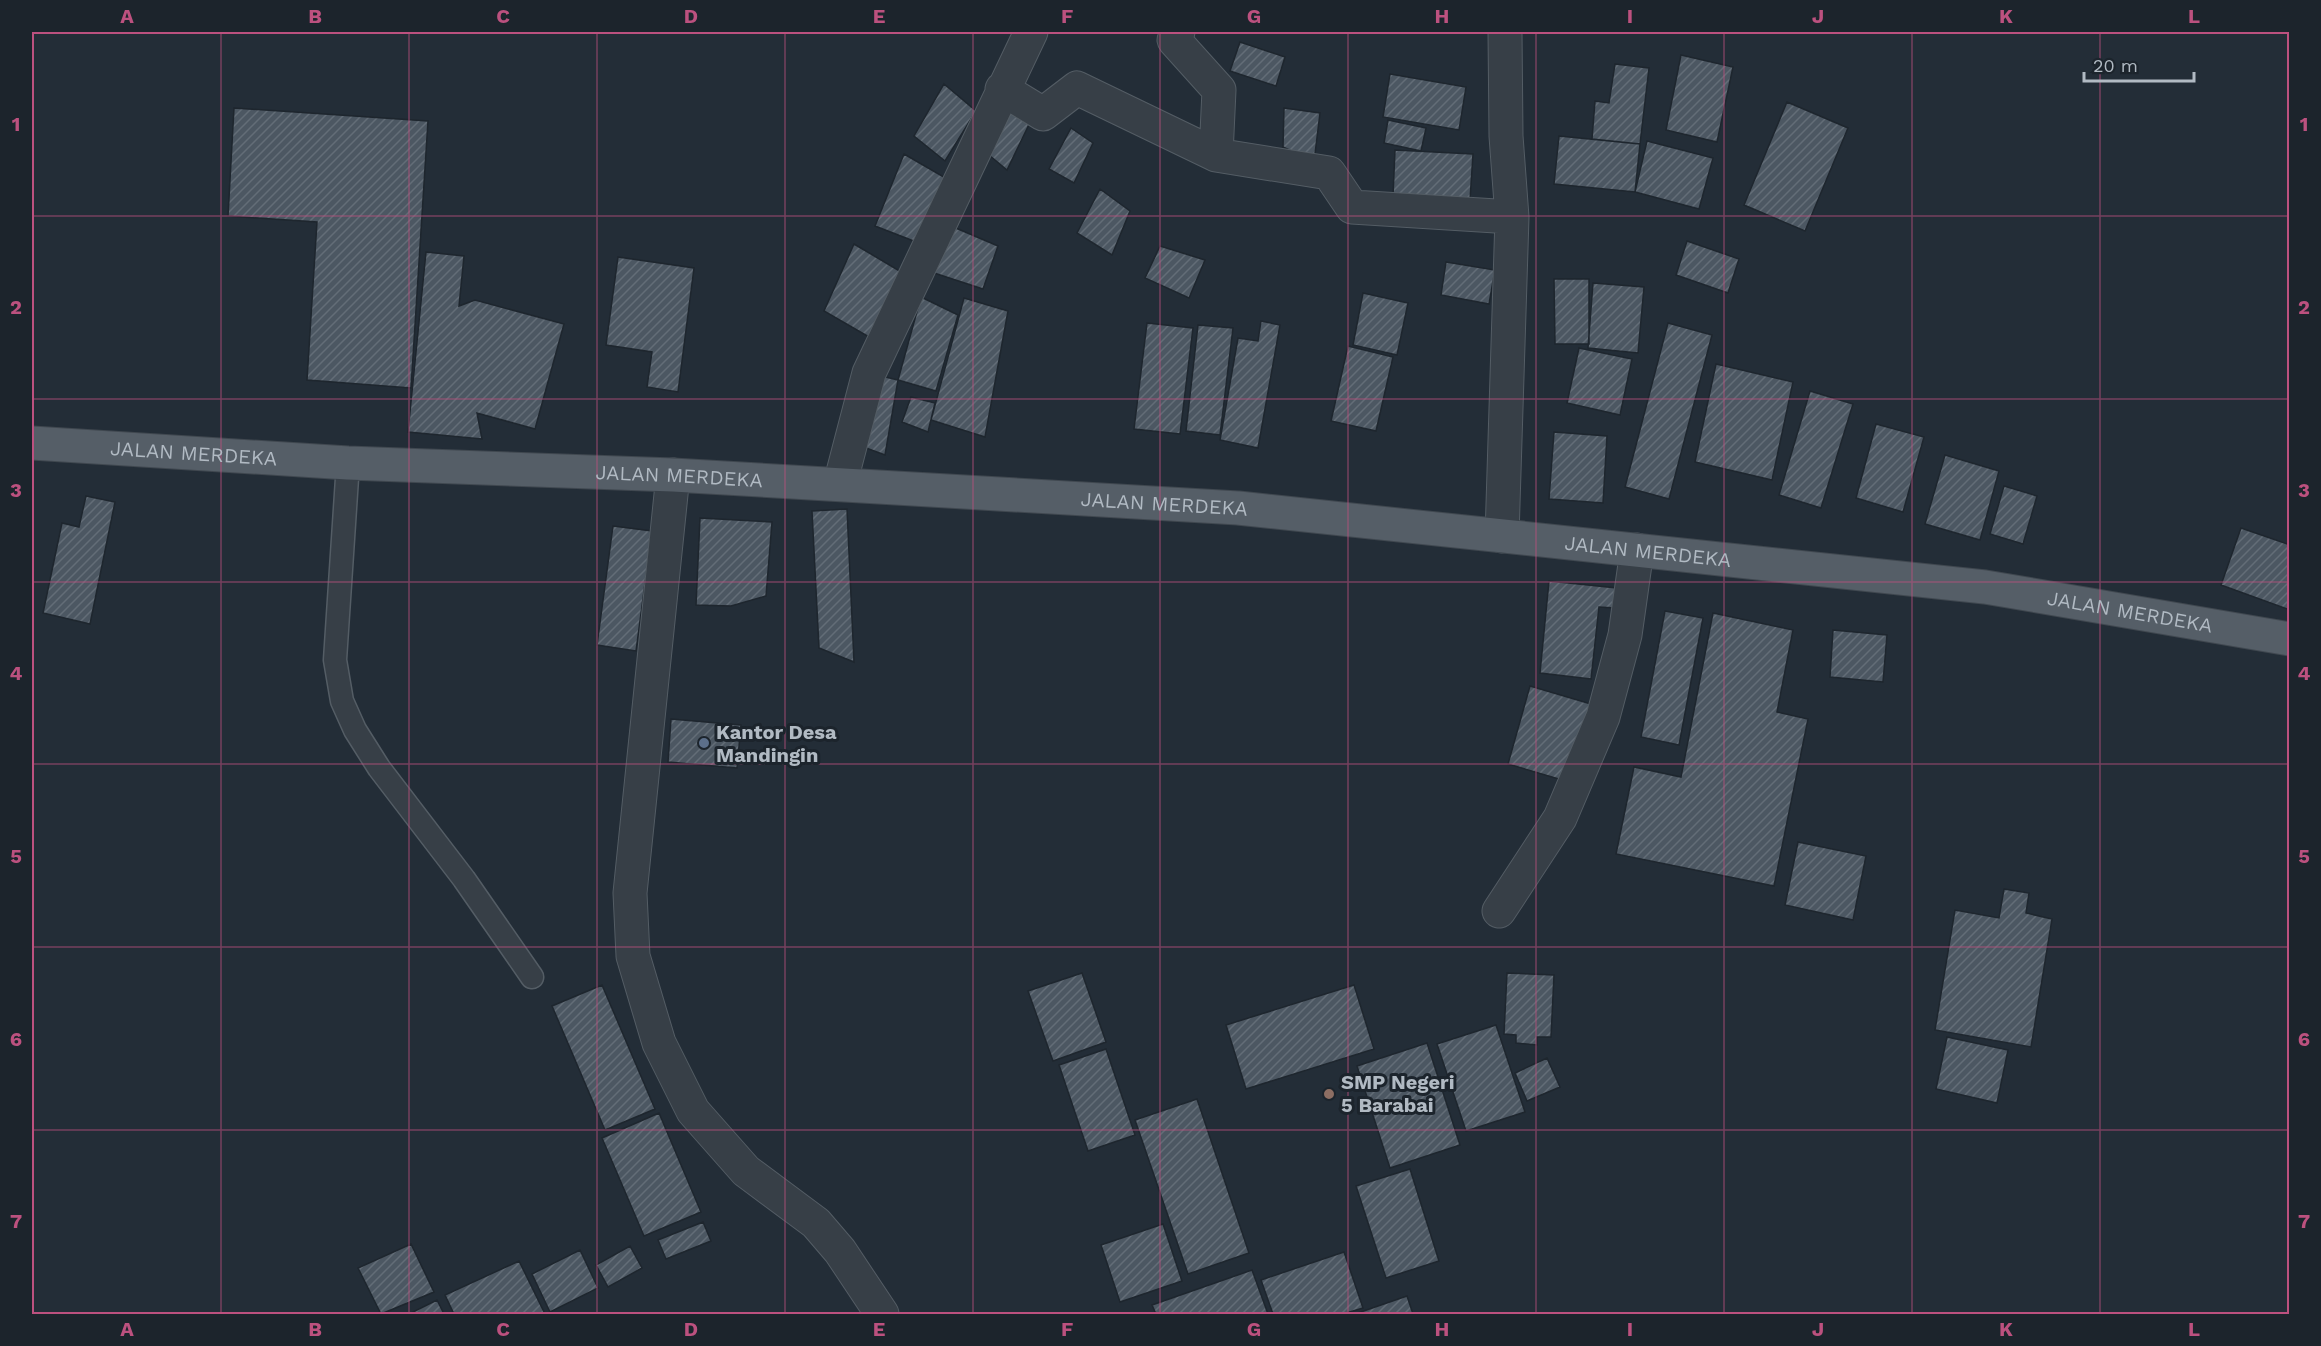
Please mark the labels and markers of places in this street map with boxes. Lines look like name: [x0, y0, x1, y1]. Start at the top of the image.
place label: Kantor Desa Mandingin: [716, 720, 837, 767]
marker: Kantor Desa Mandingin: [697, 736, 711, 750]
place label: SMP Negeri 5 Barabai: [1341, 1070, 1455, 1117]
marker: SMP Negeri 5 Barabai: [1322, 1087, 1336, 1101]

